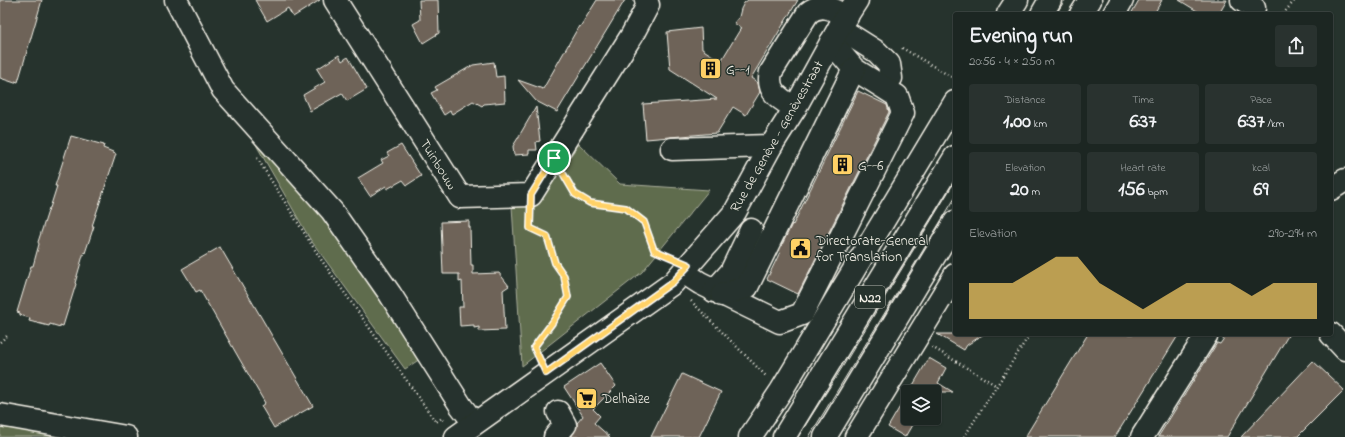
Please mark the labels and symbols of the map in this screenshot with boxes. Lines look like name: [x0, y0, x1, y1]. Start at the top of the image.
building icon: G--1: [698, 56, 724, 82]
street label: Rue de Genève - Genèvestraat: [725, 57, 830, 216]
place label: G--1: [726, 60, 750, 81]
street label: Tuinbouw: [414, 135, 462, 194]
pin: [537, 141, 571, 175]
building icon: G--6: [830, 152, 856, 178]
place label: G--6: [858, 156, 883, 177]
place label: Directorate-General for Translation: [815, 231, 928, 268]
public building icon: Directorate-General for Translation: [787, 235, 813, 261]
road number: N22: [855, 286, 885, 308]
supermarket icon: Delhaize: [574, 385, 600, 411]
place label: Delhaize: [601, 389, 650, 410]

